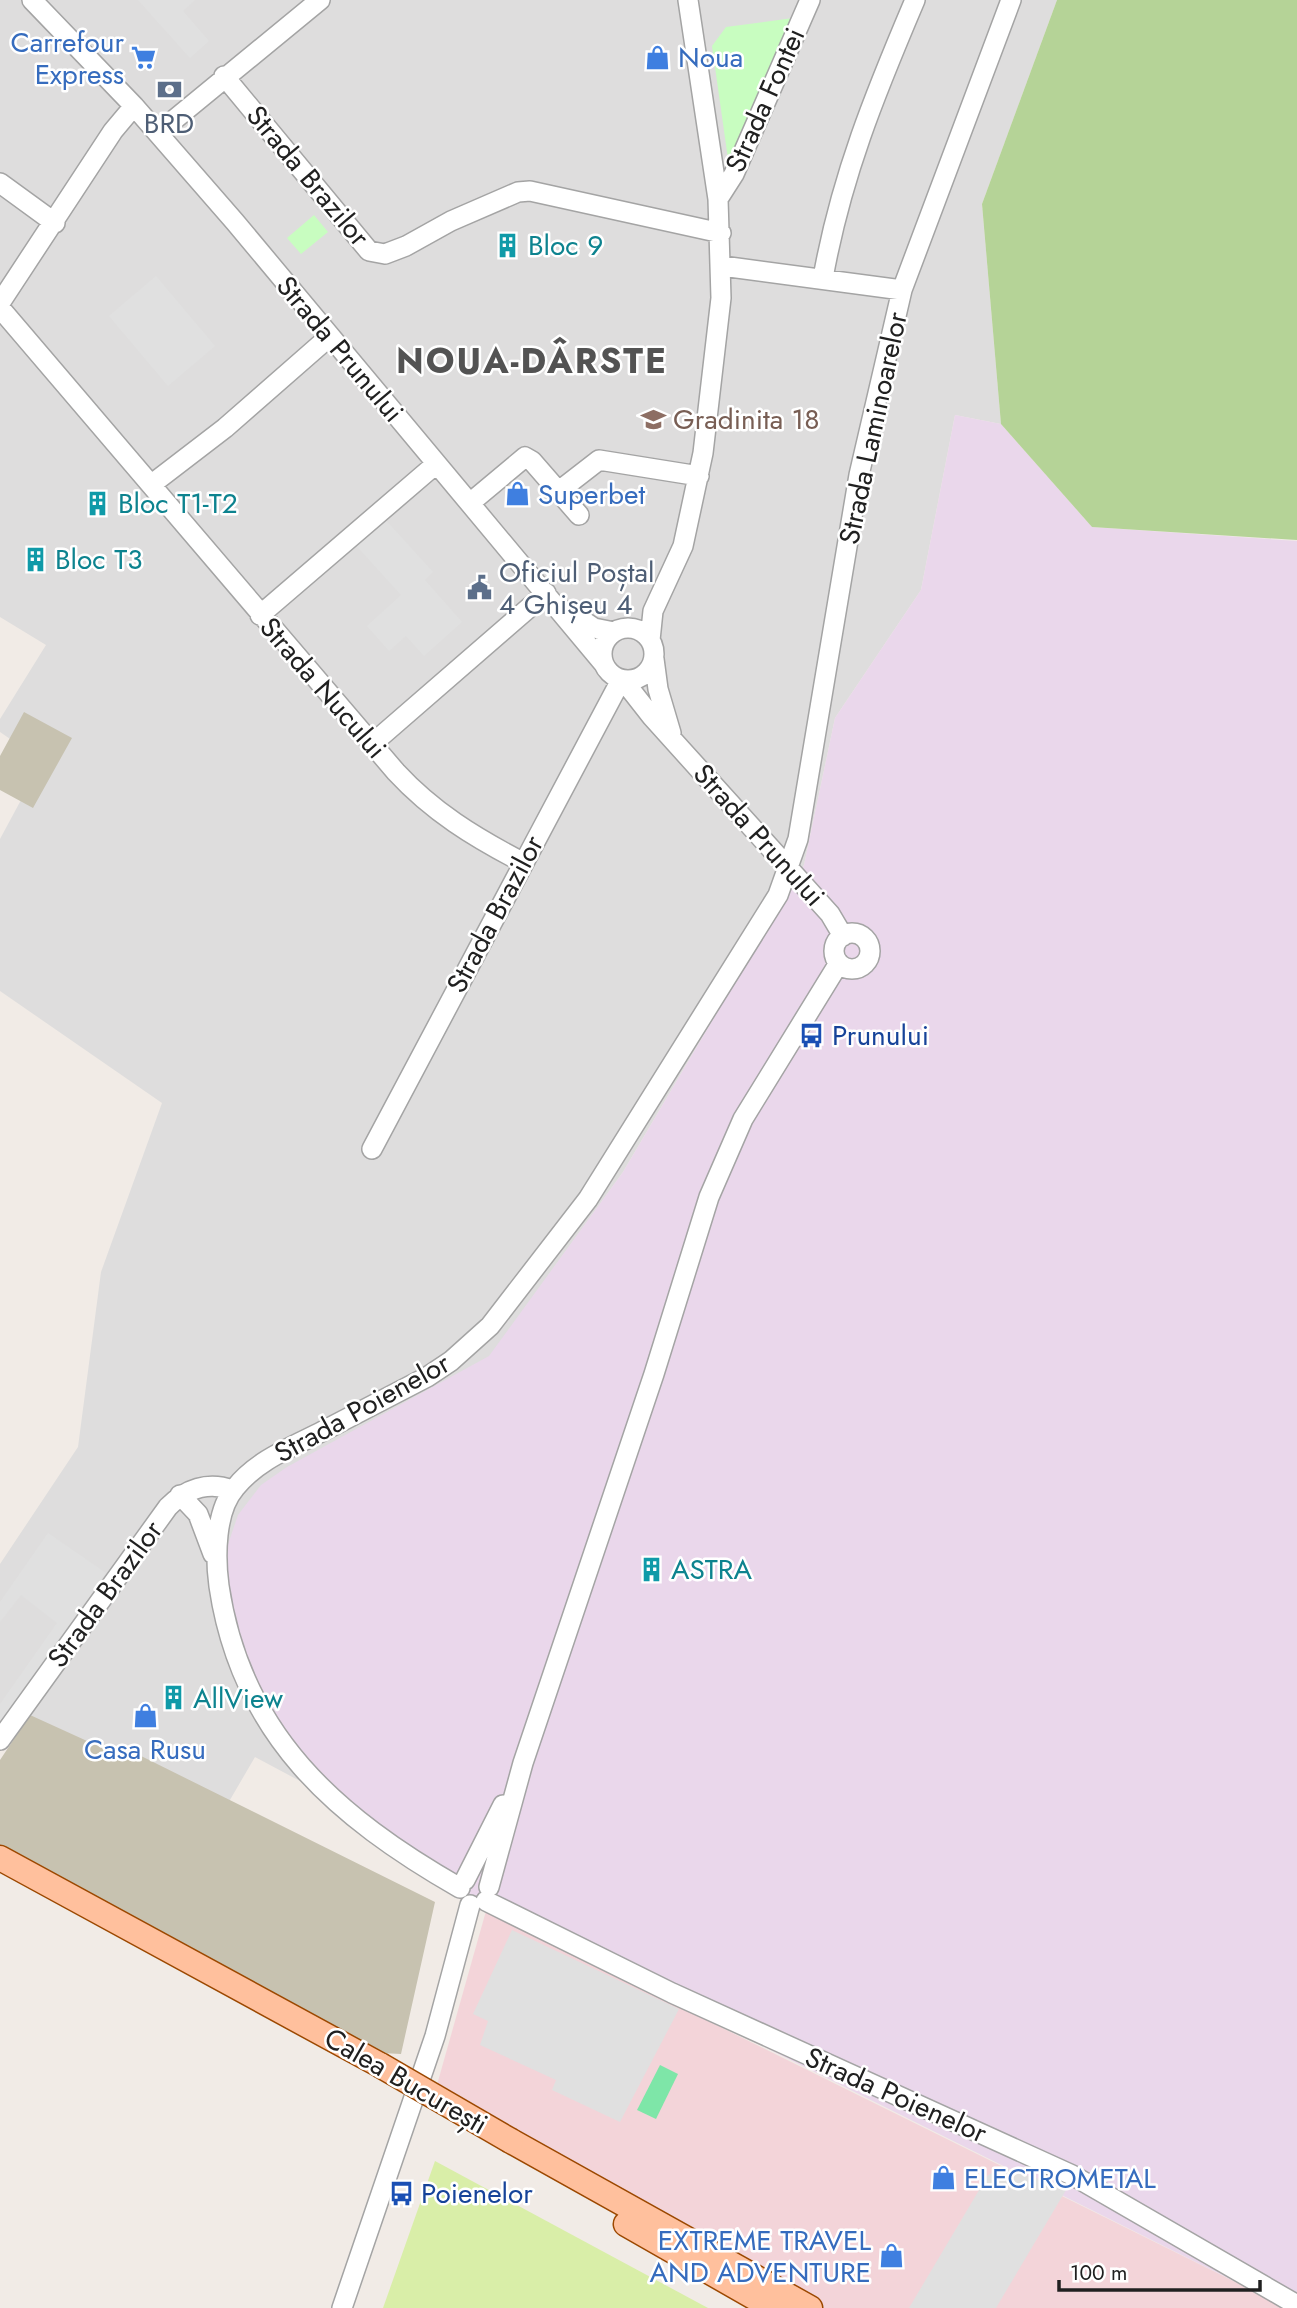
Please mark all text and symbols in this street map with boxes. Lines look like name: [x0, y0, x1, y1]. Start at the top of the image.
street label: Strada Fontei: [715, 21, 815, 179]
place label: Carrefour Express: [11, 22, 124, 95]
place label: Noua: [678, 37, 743, 78]
shop icon: Noua: [644, 43, 672, 71]
supermarket icon: Carrefour Express: [130, 44, 158, 72]
bank icon: BRD: [155, 75, 183, 103]
street label: Strada Brazilor: [237, 97, 380, 256]
place label: BRD: [144, 103, 194, 144]
place label: Bloc 9: [528, 225, 603, 266]
building icon: Bloc 9: [494, 231, 522, 259]
street label: Strada Prunului: [266, 267, 414, 431]
street label: Strada Laminoarelor: [828, 308, 918, 548]
district label: NOUA-DÂRSTE: [396, 336, 668, 386]
place label: Gradinita 18: [673, 399, 819, 440]
school or university icon: Gradinita 18: [639, 405, 667, 433]
place label: Superbet: [538, 474, 645, 515]
shop icon: Superbet: [504, 480, 532, 508]
place label: Bloc T1-T2: [118, 483, 238, 524]
building icon: Bloc T1-T2: [84, 489, 112, 517]
place label: Bloc T3: [55, 539, 142, 580]
building icon: Bloc T3: [21, 545, 49, 573]
place label: Oficiul Poștal 4 Ghișeu 4: [499, 552, 654, 625]
public building icon: Oficiul Poștal 4 Ghișeu 4: [465, 574, 493, 602]
street label: Strada Nucului: [250, 608, 396, 768]
street label: Strada Prunului: [684, 754, 834, 916]
street label: Strada Brazilor: [436, 828, 554, 1000]
place label: Prunului: [832, 1015, 929, 1056]
bus stop icon: Prunului: [798, 1021, 826, 1049]
street label: Strada Poienelor: [267, 1343, 458, 1473]
street label: Strada Brazilor: [38, 1512, 173, 1676]
place label: ASTRA: [671, 1549, 753, 1590]
building icon: ASTRA: [637, 1555, 665, 1583]
place label: AllView: [193, 1678, 283, 1719]
building icon: AllView: [159, 1684, 187, 1712]
shop icon: Casa Rusu: [131, 1701, 159, 1729]
place label: Casa Rusu: [84, 1729, 206, 1770]
street label: Calea București: [317, 2018, 495, 2144]
street label: Strada Poienelor: [799, 2037, 994, 2154]
place label: ELECTROMETAL: [964, 2158, 1156, 2199]
shop icon: ELECTROMETAL: [930, 2164, 958, 2192]
place label: Poienelor: [421, 2173, 533, 2214]
bus stop icon: Poienelor: [387, 2179, 415, 2207]
place label: EXTREME TRAVEL AND ADVENTURE: [649, 2220, 871, 2293]
shop icon: EXTREME TRAVEL AND ADVENTURE: [877, 2242, 905, 2270]
scale bar: [1059, 2248, 1260, 2292]
text: 100 m: [1070, 2258, 1127, 2288]

